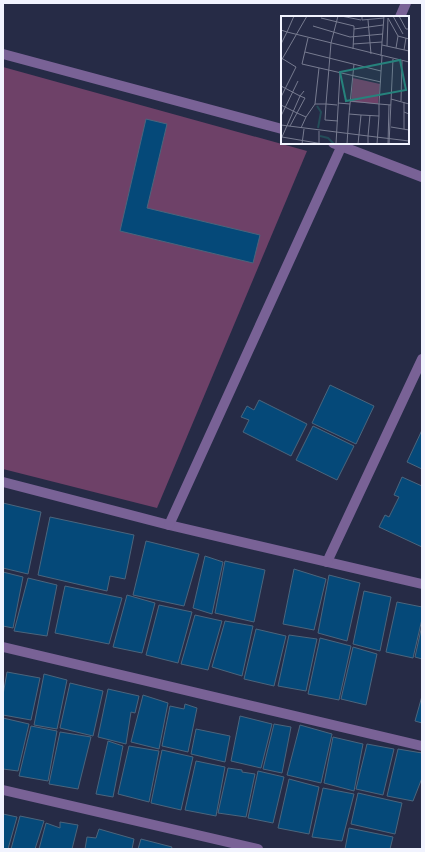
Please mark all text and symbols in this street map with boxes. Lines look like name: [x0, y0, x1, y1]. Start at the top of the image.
inset map: [281, 16, 409, 144]

